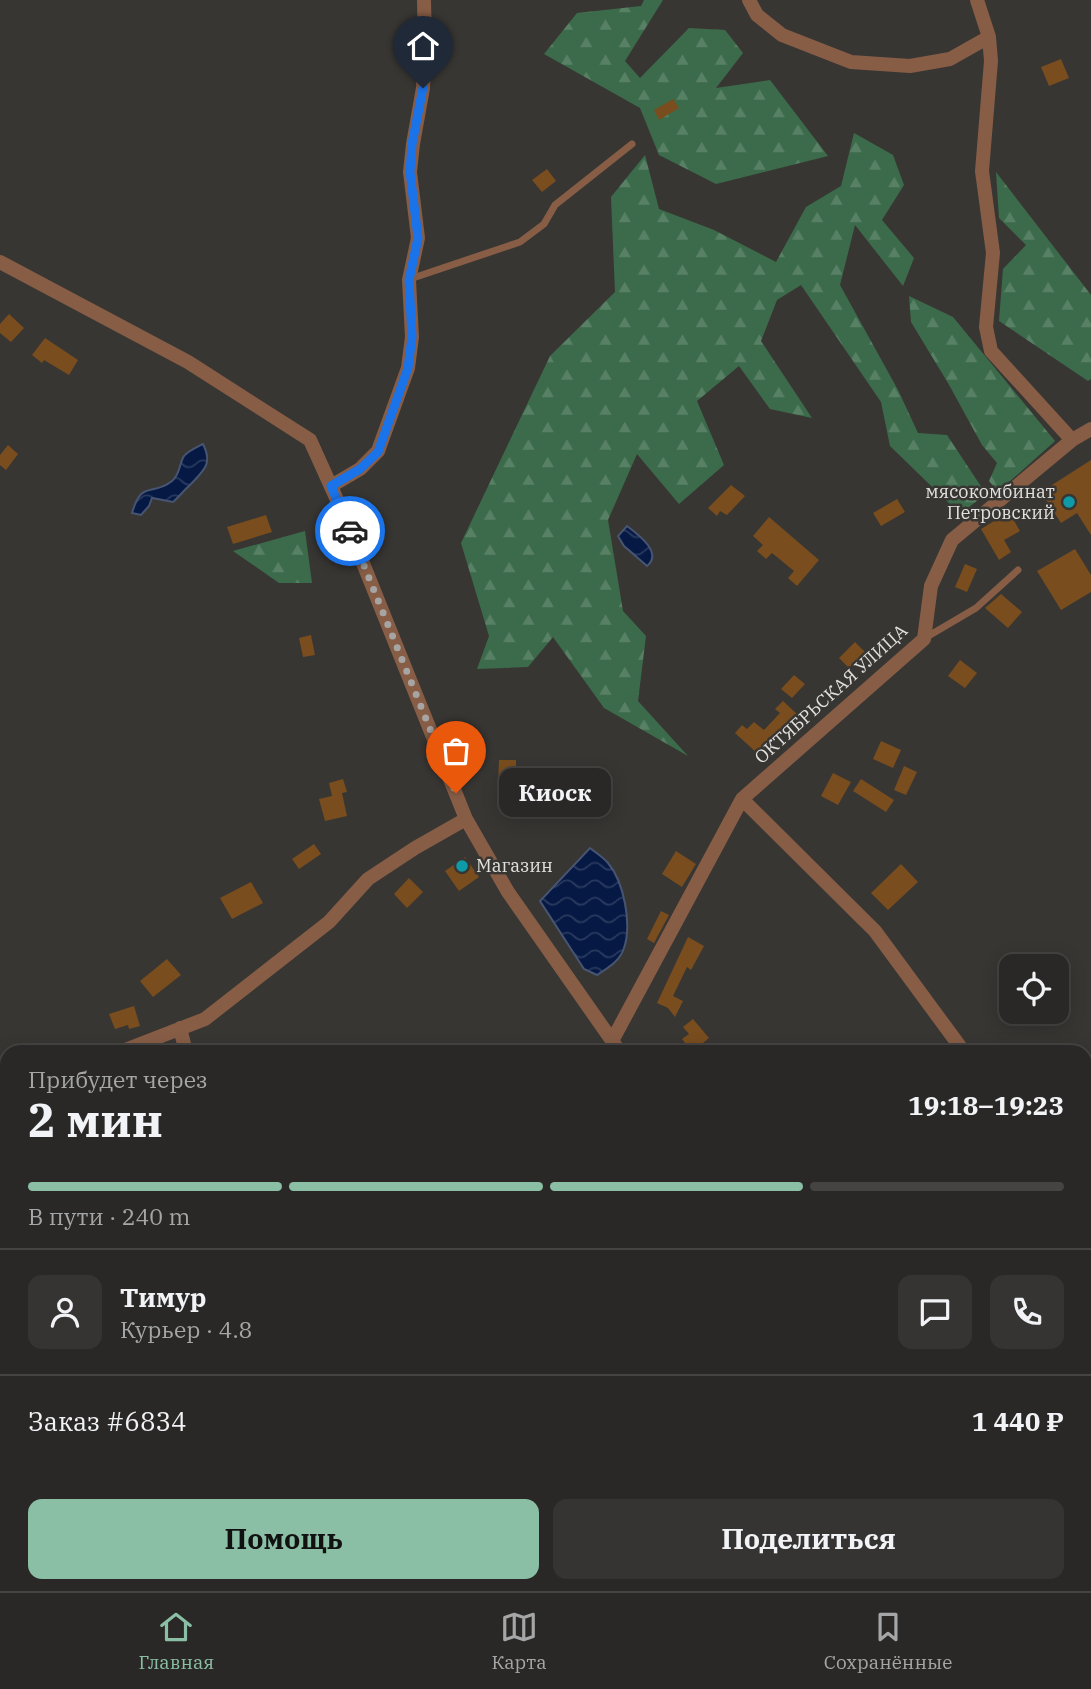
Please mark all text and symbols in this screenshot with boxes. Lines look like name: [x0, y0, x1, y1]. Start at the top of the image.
pin: [393, 16, 453, 88]
icon: home: [404, 27, 442, 65]
place label: мясокомбинат Петровский: [925, 480, 1055, 524]
marker: мясокомбинат Петровский: [1061, 494, 1077, 510]
courier: [315, 496, 385, 566]
icon: car: [331, 512, 369, 550]
street label: ОКТЯБРЬСКАЯ УЛИЦА: [749, 618, 912, 768]
pin: [426, 721, 486, 793]
icon: bag: [437, 732, 475, 770]
callout: Киоск: [498, 768, 610, 818]
text: Киоск: [519, 777, 591, 807]
place label: Магазин: [476, 854, 553, 877]
marker: Магазин: [454, 858, 470, 874]
map controls: [999, 954, 1069, 1024]
button: locate: [999, 954, 1069, 1024]
text: Прибудет через: [28, 1064, 208, 1094]
text: 19:18–19:23: [908, 1088, 1064, 1122]
text: 2 мин: [28, 1090, 163, 1150]
text: В пути · 240 m: [28, 1201, 190, 1231]
button: person: [28, 1275, 102, 1349]
button: chat: [898, 1275, 972, 1349]
button: phone: [990, 1275, 1064, 1349]
text: Тимур: [120, 1280, 207, 1314]
text: Курьер · 4.8: [120, 1314, 252, 1344]
text: Заказ #6834: [28, 1404, 187, 1438]
text: 1 440 ₽: [972, 1404, 1064, 1438]
button: Помощь: [28, 1499, 539, 1579]
button: Поделиться: [553, 1499, 1064, 1579]
tab: Главная: [139, 1608, 214, 1674]
tab: Карта: [491, 1608, 547, 1674]
tab: Сохранённые: [824, 1608, 952, 1674]

